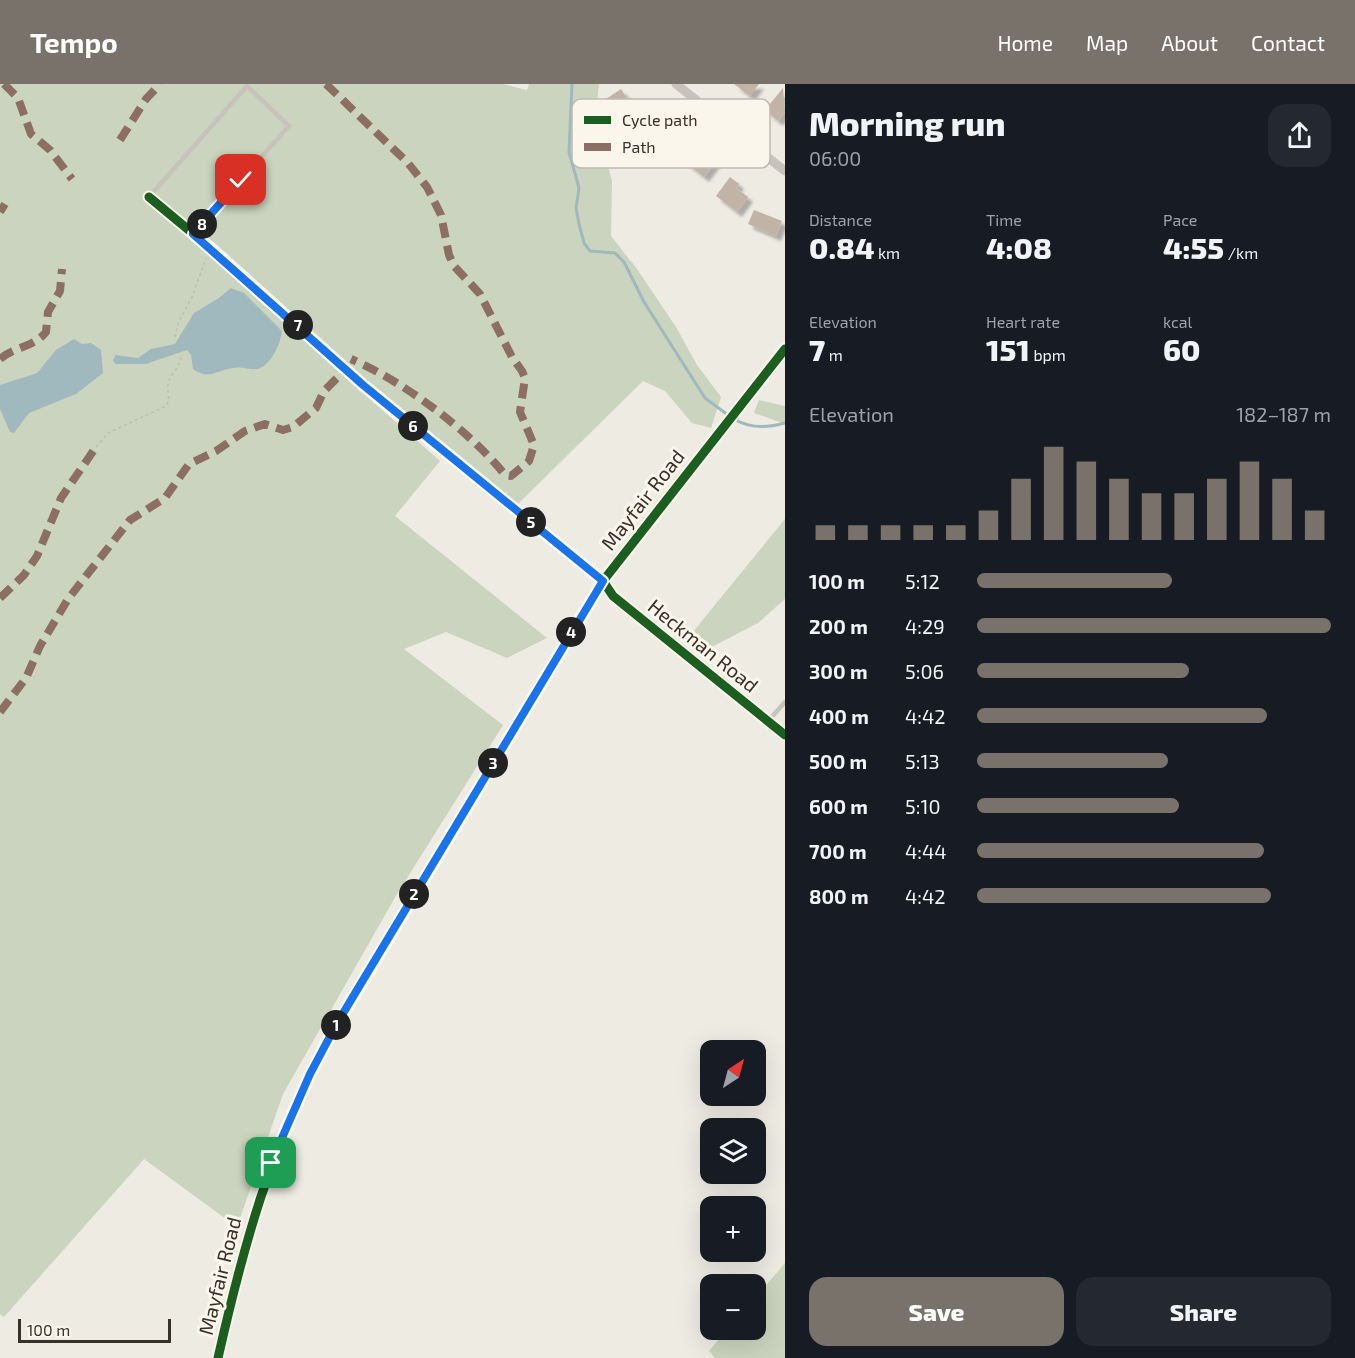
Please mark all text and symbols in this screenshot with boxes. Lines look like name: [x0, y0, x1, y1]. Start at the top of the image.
text: Tempo: [30, 25, 118, 59]
text: Home: [997, 30, 1053, 55]
text: Map: [1086, 30, 1128, 55]
text: About: [1161, 30, 1218, 55]
text: Contact: [1251, 30, 1325, 55]
legend: [572, 99, 770, 168]
text: Morning run: [809, 103, 1006, 143]
button: share: [1268, 104, 1331, 167]
text: Cycle path: [622, 110, 698, 129]
text: Path: [622, 137, 656, 156]
text: 06:00: [809, 146, 861, 170]
pin: [215, 154, 266, 205]
icon: check: [224, 163, 257, 196]
pin: 8: [187, 209, 217, 239]
text: Distance: [809, 210, 872, 229]
text: Time: [986, 210, 1022, 229]
text: Pace: [1163, 210, 1197, 229]
text: 8: [197, 214, 207, 233]
text: 0.84: [809, 229, 874, 265]
text: 4:08: [986, 229, 1052, 265]
text: 4:55: [1163, 229, 1224, 265]
text: km: [874, 243, 900, 262]
text: /km: [1224, 243, 1258, 262]
pin: 7: [283, 310, 313, 340]
text: Elevation: [809, 312, 877, 331]
text: Heart rate: [986, 312, 1060, 331]
text: kcal: [1163, 312, 1192, 331]
text: 7: [294, 315, 302, 334]
text: 7: [809, 331, 825, 367]
text: 151: [986, 331, 1030, 367]
text: 60: [1163, 331, 1200, 367]
text: m: [825, 345, 843, 364]
text: bpm: [1030, 345, 1066, 364]
text: Elevation: [809, 402, 894, 426]
text: 182–187 m: [1236, 402, 1331, 426]
pin: 6: [398, 411, 428, 441]
text: 6: [408, 416, 418, 435]
street label: Mayfair Road: [596, 444, 689, 554]
pin: 5: [516, 507, 546, 537]
text: 5: [527, 512, 535, 531]
text: 100 m: [809, 569, 865, 593]
text: 5:12: [905, 569, 940, 593]
street label: Heckman Road: [644, 594, 764, 697]
text: 200 m: [809, 614, 868, 638]
text: 4:29: [905, 614, 945, 638]
pin: 4: [556, 617, 586, 647]
text: 4: [566, 622, 576, 641]
text: 300 m: [809, 659, 868, 683]
text: 5:06: [905, 659, 944, 683]
text: 400 m: [809, 704, 869, 728]
text: 4:42: [905, 704, 946, 728]
pin: 3: [478, 748, 508, 778]
text: 500 m: [809, 749, 867, 773]
text: 5:13: [905, 749, 940, 773]
text: 3: [488, 753, 498, 772]
text: 600 m: [809, 794, 868, 818]
text: 5:10: [905, 794, 940, 818]
text: 700 m: [809, 839, 867, 863]
text: 4:44: [905, 839, 947, 863]
pin: 2: [399, 879, 429, 909]
text: 2: [409, 884, 419, 903]
text: 800 m: [809, 884, 869, 908]
text: 4:42: [905, 884, 946, 908]
pin: 1: [321, 1010, 351, 1040]
text: 1: [333, 1015, 339, 1034]
north arrow: [700, 1040, 766, 1106]
map controls: [700, 1040, 766, 1340]
button: layers: [700, 1118, 766, 1184]
pin: [245, 1137, 296, 1188]
icon: arrive: [254, 1146, 287, 1179]
button: +: [700, 1196, 766, 1262]
street label: Mayfair Road: [193, 1214, 245, 1337]
button: −: [700, 1274, 766, 1340]
button: Save: [809, 1277, 1064, 1346]
button: Share: [1076, 1277, 1331, 1346]
scale bar: [18, 1316, 171, 1344]
text: 100 m: [27, 1320, 70, 1339]

